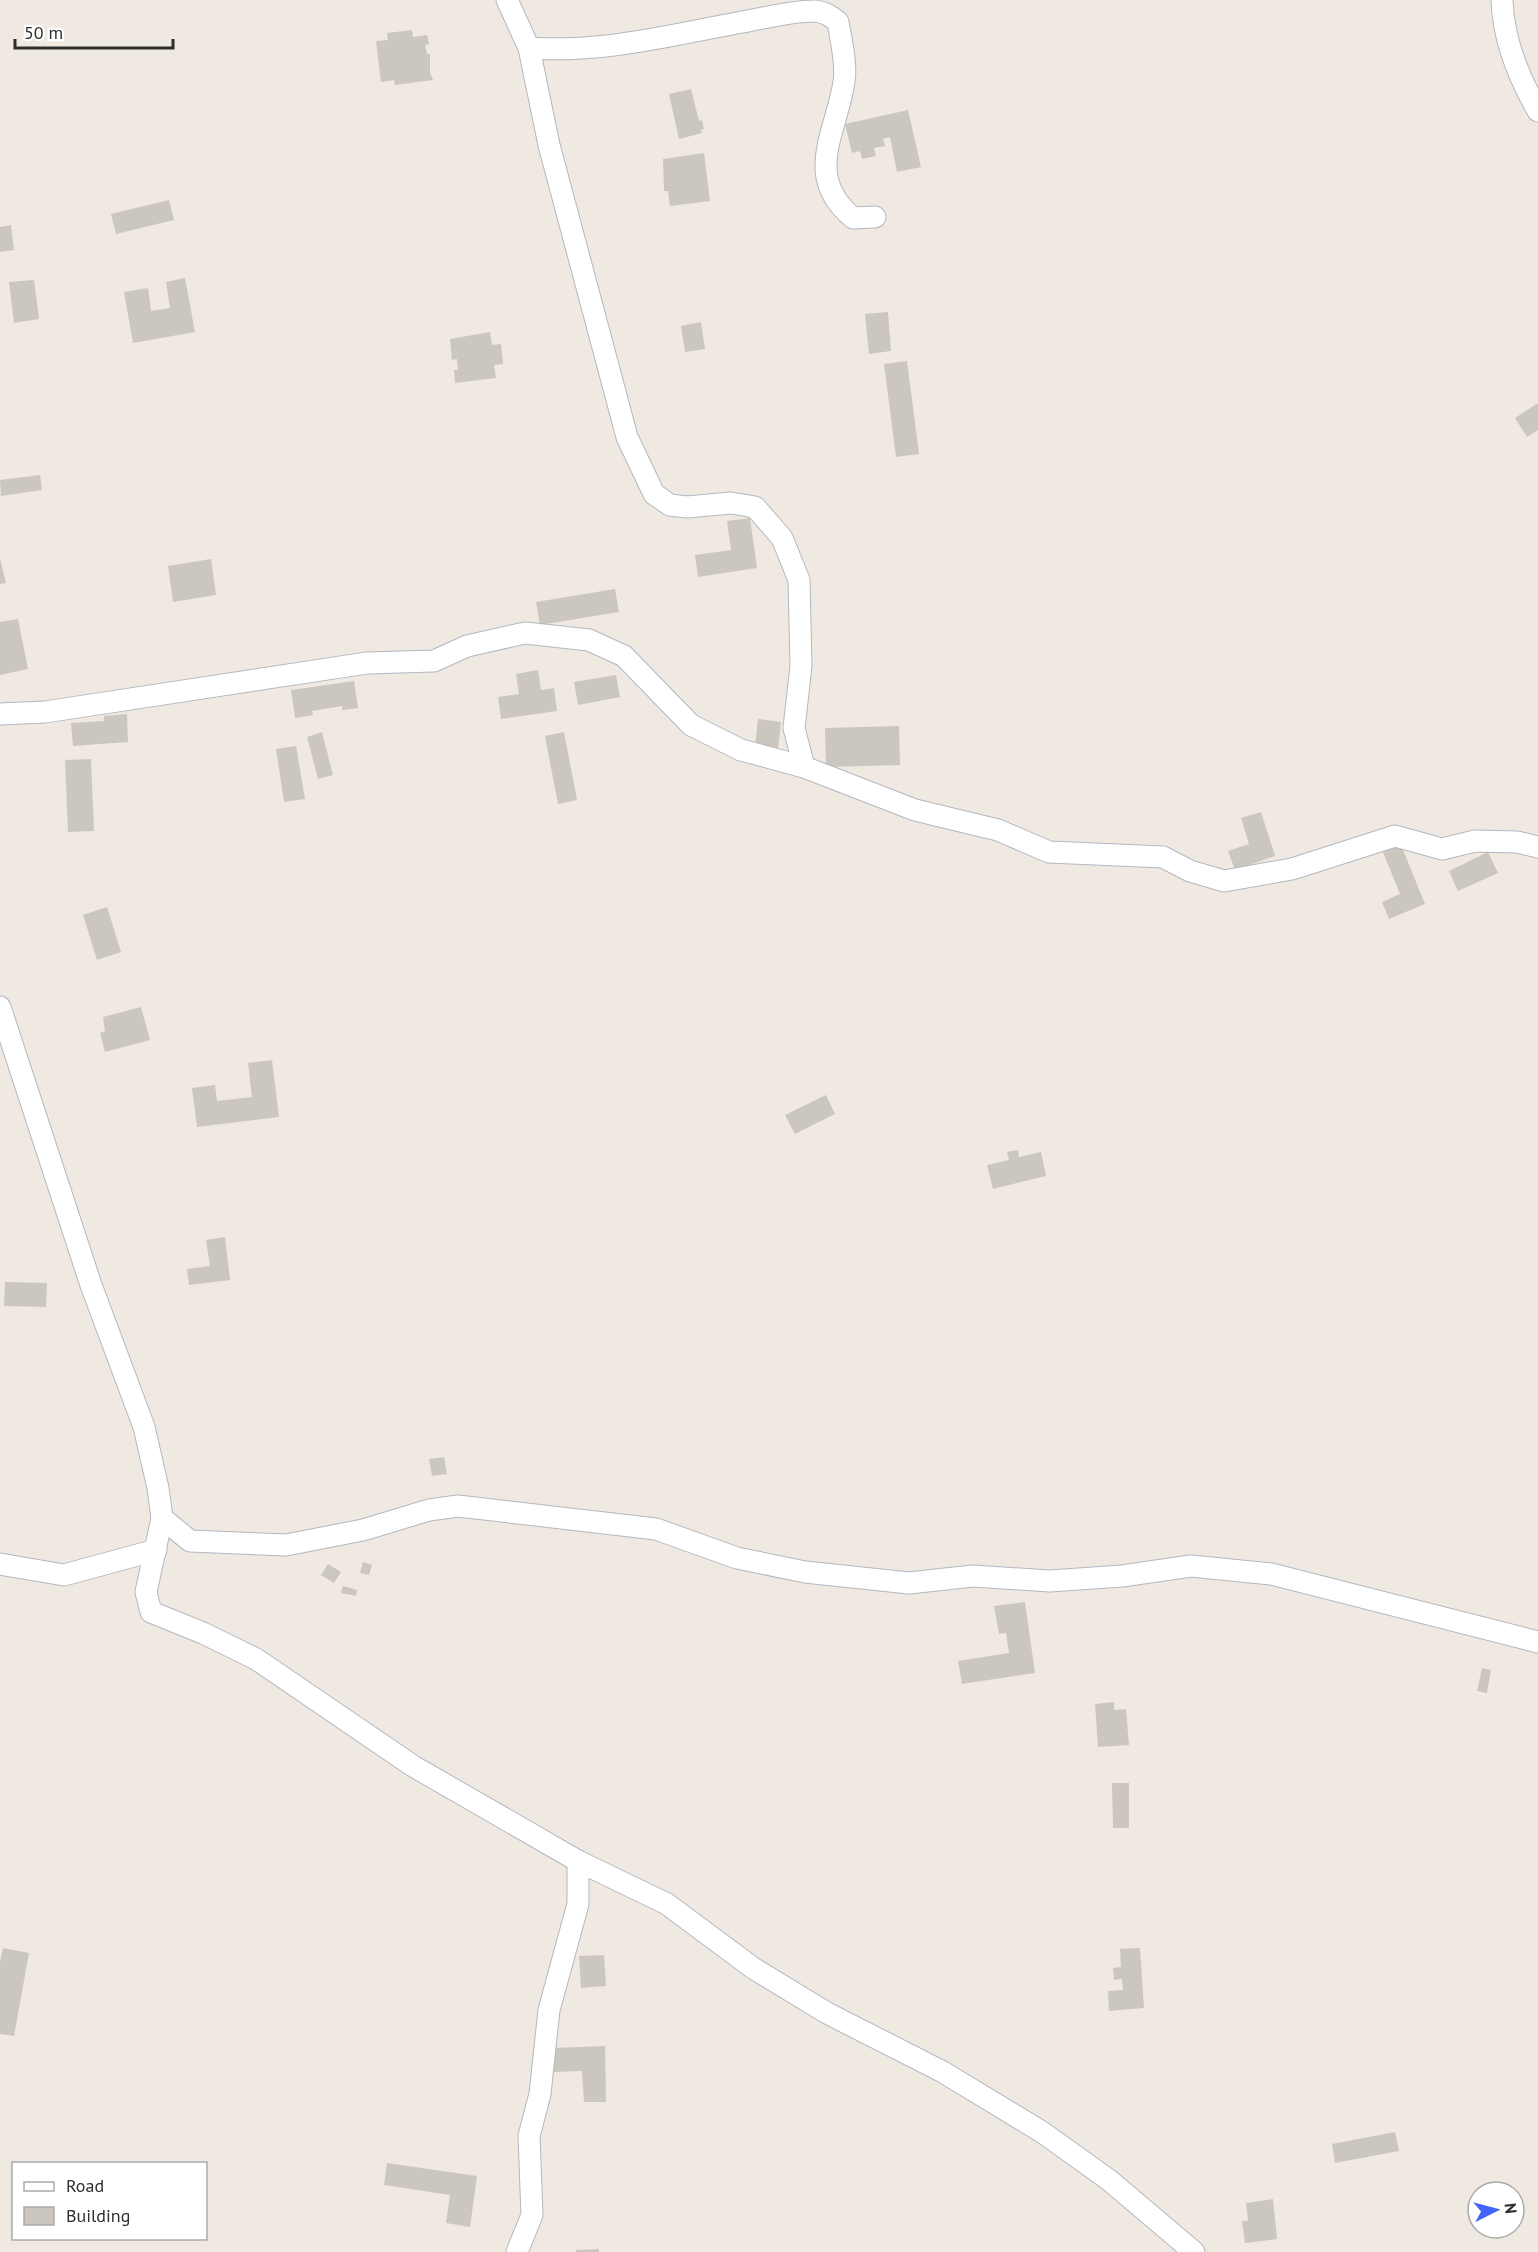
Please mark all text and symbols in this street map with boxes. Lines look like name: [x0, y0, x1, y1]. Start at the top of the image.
scale bar: [15, 12, 172, 50]
text: 50 m: [24, 21, 63, 44]
legend: [12, 2162, 207, 2240]
text: Road: [66, 2174, 104, 2197]
north arrow: [1466, 2180, 1526, 2240]
text: N: [1500, 2202, 1521, 2215]
text: Building: [66, 2204, 130, 2227]

